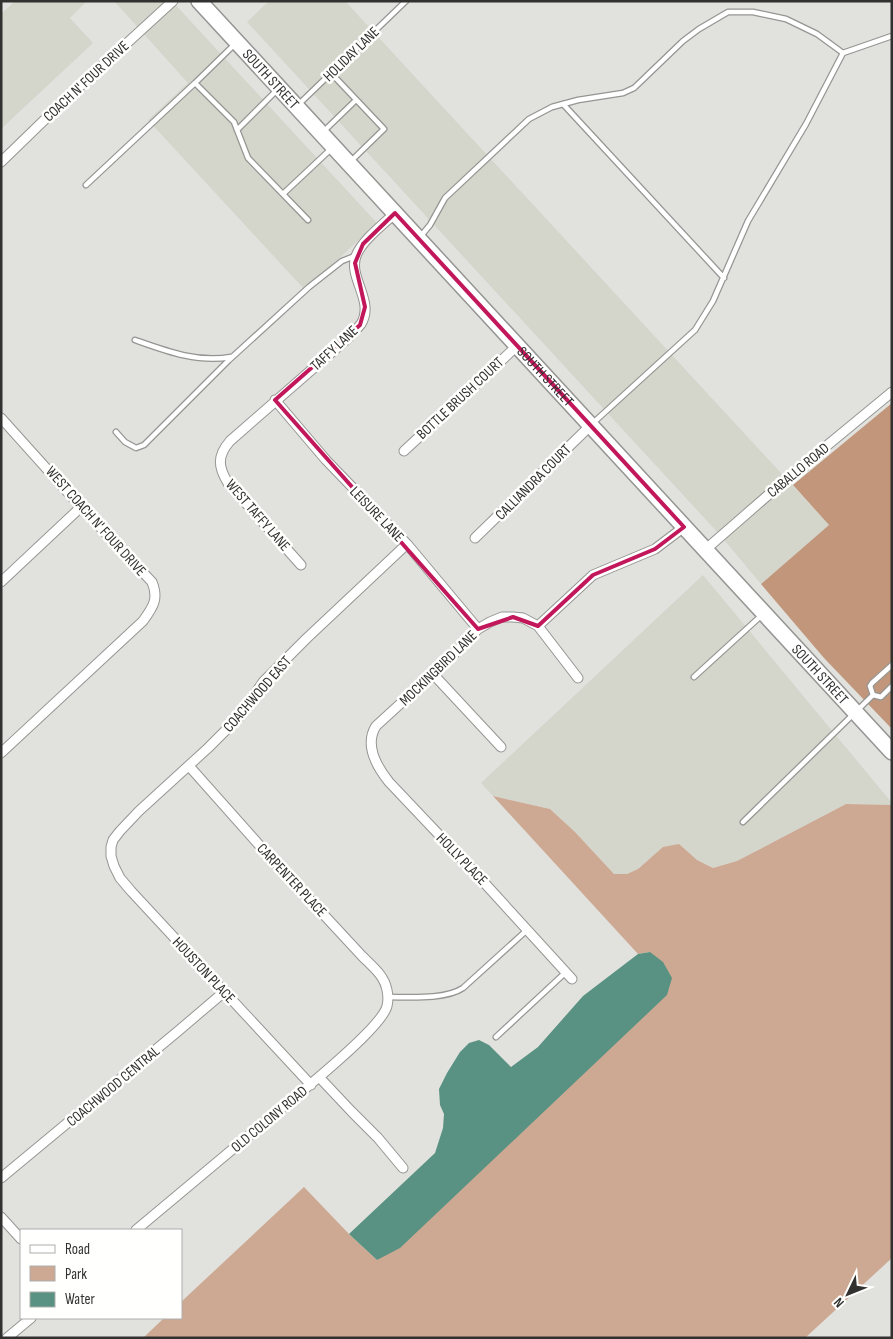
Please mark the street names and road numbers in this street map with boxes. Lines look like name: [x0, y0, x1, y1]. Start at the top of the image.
street label: HOLIDAY LANE: [319, 23, 384, 86]
street label: COACH N' FOUR DRIVE: [39, 37, 133, 126]
street label: SOUTH STREET: [238, 45, 303, 113]
street label: TAFFY LANE: [307, 322, 362, 375]
street label: SOUTH STREET: [513, 343, 578, 411]
street label: BOTTLE BRUSH COURT: [413, 353, 508, 444]
street label: CABALLO ROAD: [763, 439, 833, 502]
street label: CALLIANDRA COURT: [491, 440, 575, 524]
street label: WEST COACH N' FOUR DRIVE: [41, 462, 150, 580]
street label: WEST TAFFY LANE: [221, 475, 294, 555]
street label: LEISURE LANE: [345, 483, 408, 546]
street label: MOCKINGBIRD LANE: [395, 626, 481, 710]
street label: SOUTH STREET: [787, 640, 852, 709]
street label: COACHWOOD EAST: [219, 652, 296, 736]
street label: HOLLY PLACE: [432, 829, 491, 890]
street label: CARPENTER PLACE: [253, 839, 331, 921]
street label: HOUSTON PLACE: [168, 933, 239, 1007]
street label: COACHWOOD CENTRAL: [63, 1042, 164, 1131]
street label: OLD COLONY ROAD: [227, 1082, 312, 1157]

